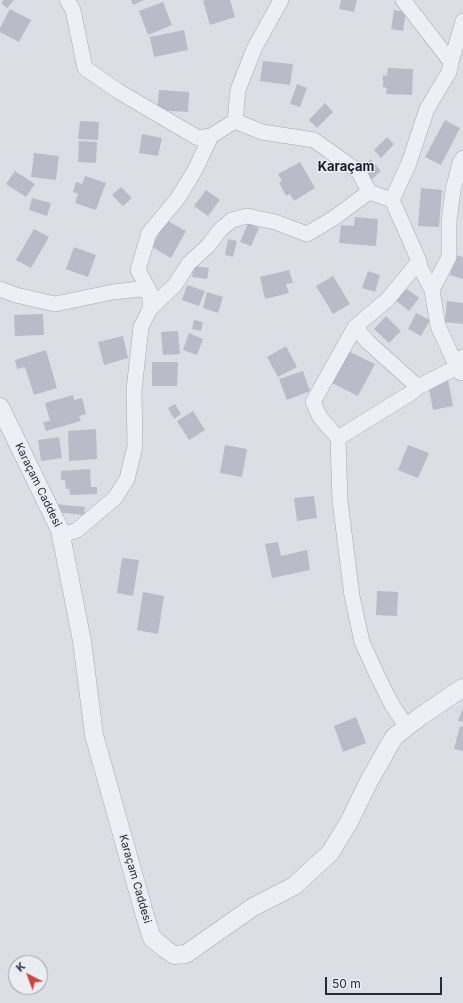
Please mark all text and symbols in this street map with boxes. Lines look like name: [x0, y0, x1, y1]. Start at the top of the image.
district label: Karaçam: [318, 159, 374, 175]
street label: Karaçam Caddesi: [12, 441, 64, 529]
street label: Karaçam Caddesi: [116, 833, 154, 925]
north arrow: [8, 955, 48, 995]
text: K: [13, 959, 28, 975]
scale bar: [327, 969, 444, 995]
text: 50 m: [332, 976, 361, 991]

